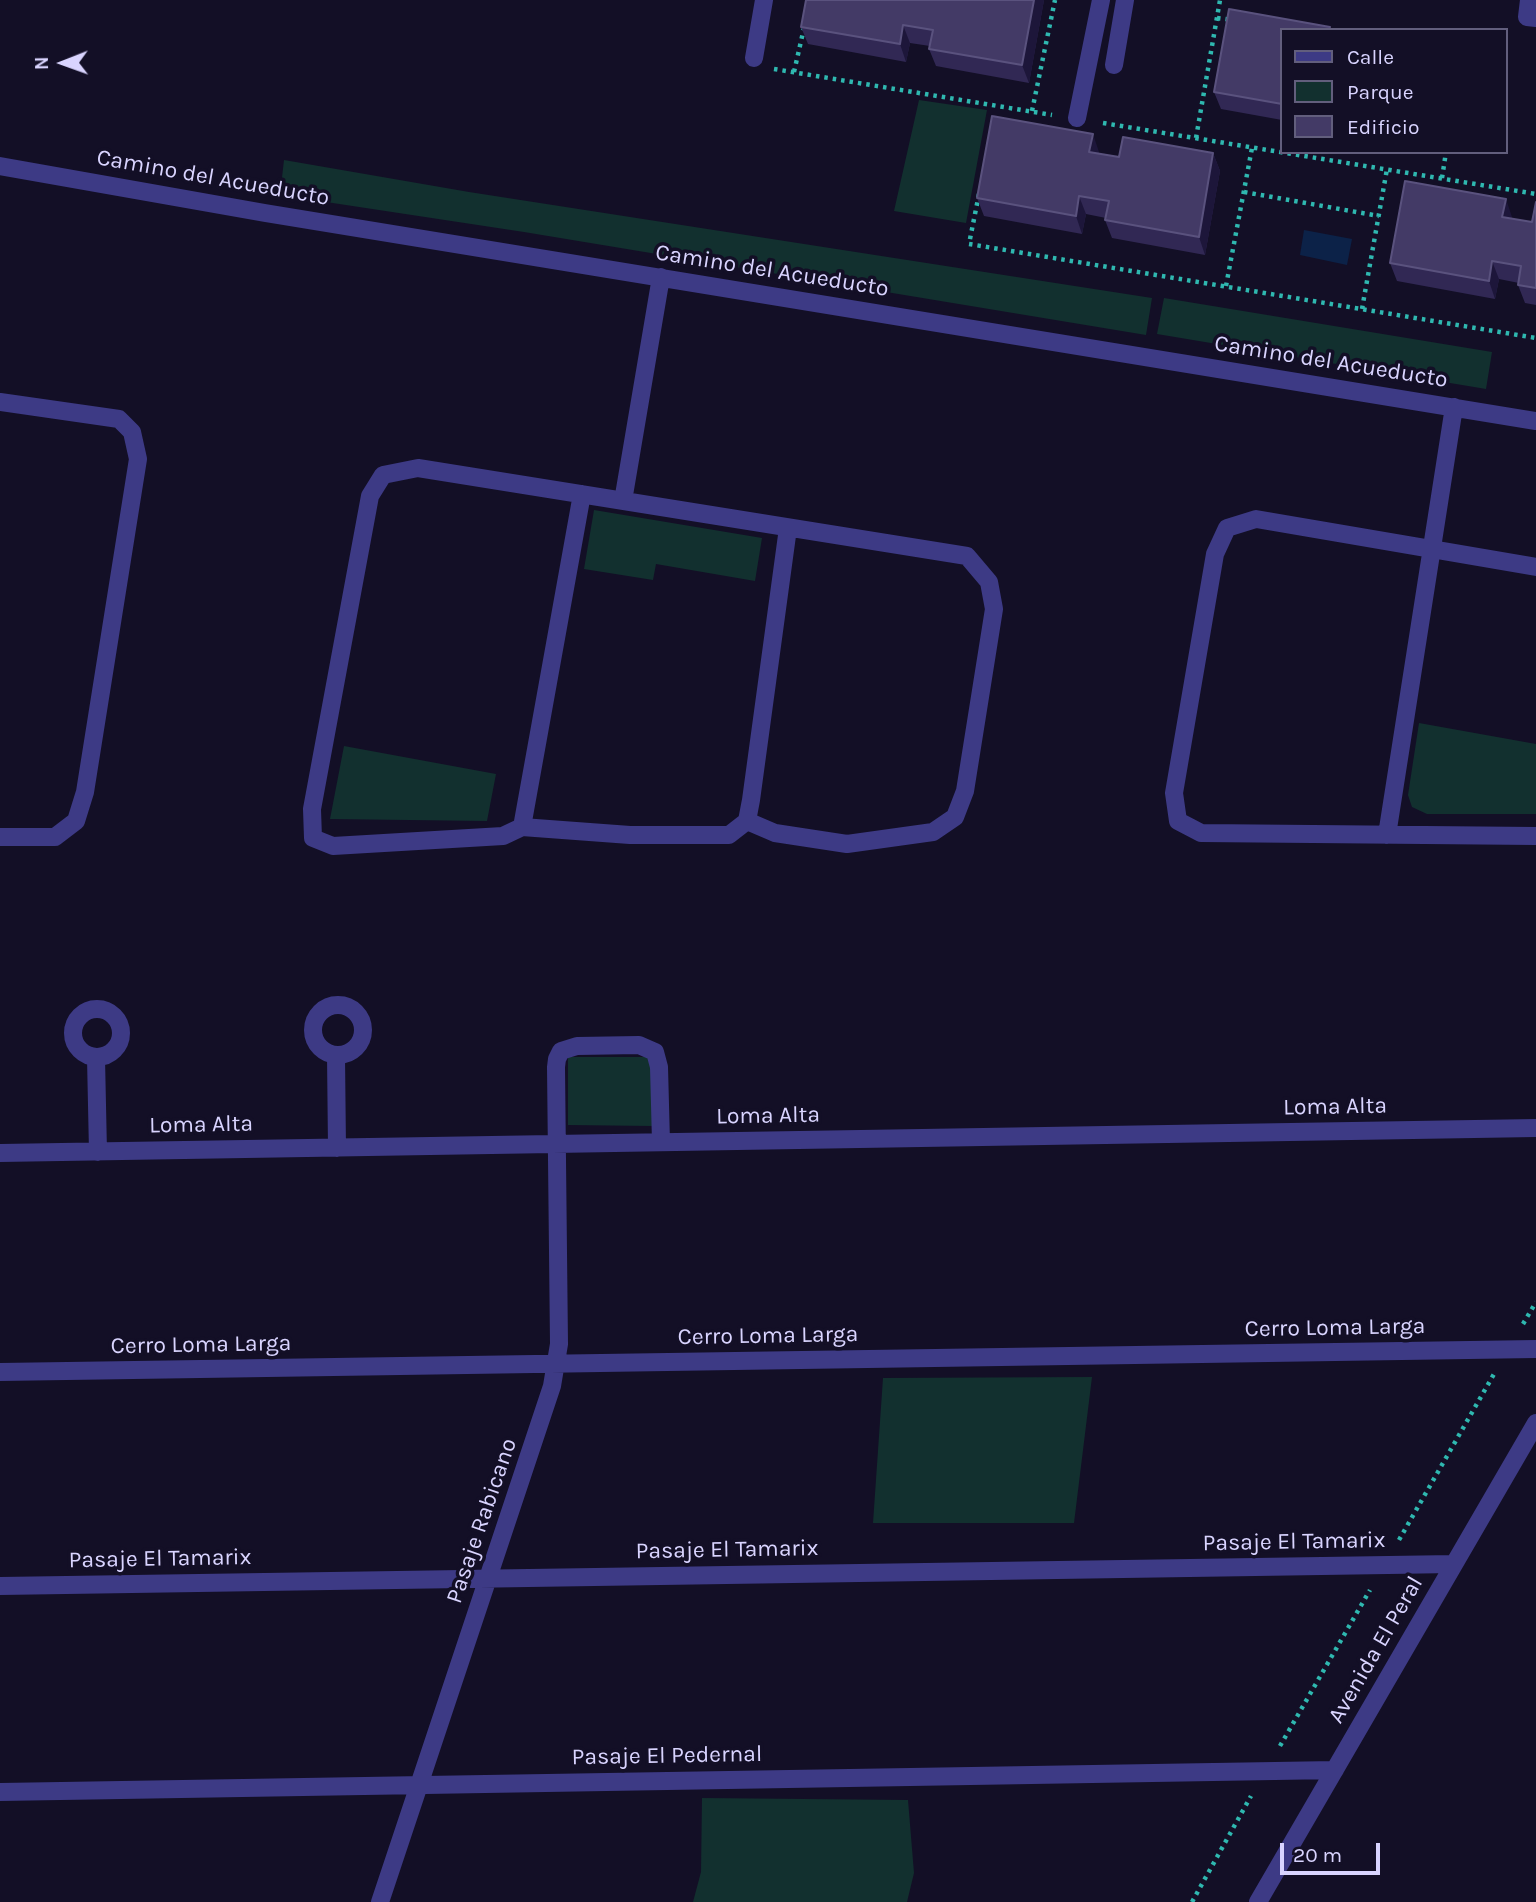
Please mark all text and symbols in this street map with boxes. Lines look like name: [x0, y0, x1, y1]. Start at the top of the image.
north arrow: [28, 28, 98, 98]
legend: [1280, 28, 1508, 154]
text: Calle: [1347, 45, 1394, 69]
text: N: [31, 56, 53, 70]
text: Parque: [1347, 80, 1414, 104]
text: Edificio: [1347, 115, 1420, 139]
street label: Camino del Acueducto: [94, 144, 332, 212]
street label: Camino del Acueducto: [653, 239, 891, 303]
street label: Camino del Acueducto: [1212, 330, 1450, 394]
street label: Loma Alta: [1283, 1092, 1387, 1122]
street label: Loma Alta: [716, 1101, 820, 1131]
street label: Loma Alta: [149, 1110, 253, 1140]
street label: Cerro Loma Larga: [1245, 1313, 1425, 1343]
street label: Cerro Loma Larga: [678, 1321, 858, 1351]
street label: Cerro Loma Larga: [111, 1330, 291, 1360]
street label: Pasaje Rabicano: [441, 1435, 523, 1607]
street label: Pasaje El Tamarix: [1202, 1527, 1386, 1557]
street label: Pasaje El Tamarix: [635, 1535, 819, 1565]
street label: Pasaje El Tamarix: [68, 1544, 252, 1574]
street label: Avenida El Peral: [1323, 1572, 1429, 1728]
street label: Pasaje El Pedernal: [571, 1741, 763, 1771]
scale bar: [1284, 1828, 1384, 1872]
text: 20 m: [1293, 1843, 1342, 1867]

